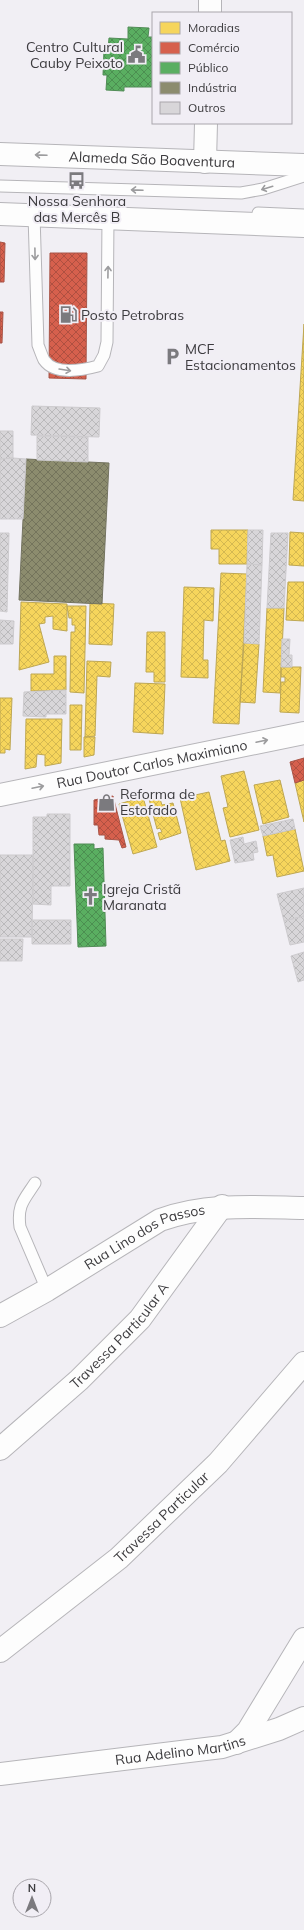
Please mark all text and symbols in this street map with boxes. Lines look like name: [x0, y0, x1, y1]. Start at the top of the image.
legend: [152, 12, 292, 124]
text: Moradias: [188, 20, 240, 35]
place label: Centro Cultural Cauby Peixoto: [26, 38, 123, 72]
text: Comércio: [188, 40, 240, 55]
public building icon: Centro Cultural Cauby Peixoto: [126, 45, 146, 65]
text: Público: [188, 60, 228, 75]
text: Indústria: [188, 80, 237, 95]
text: Outros: [188, 100, 226, 115]
street label: Alameda São Boaventura: [68, 147, 236, 172]
one-way arrow: [35, 152, 48, 159]
bus stop icon: Nossa Senhora das Mercês B: [67, 171, 87, 191]
one-way arrow: [260, 185, 273, 192]
one-way arrow: [131, 186, 144, 194]
place label: Nossa Senhora das Mercês B: [28, 192, 126, 226]
one-way arrow: [31, 247, 39, 260]
one-way arrow: [104, 266, 112, 279]
fuel station icon: Posto Petrobras: [58, 305, 78, 325]
place label: Posto Petrobras: [81, 306, 184, 324]
place label: MCF Estacionamentos: [185, 340, 296, 374]
parking icon: MCF Estacionamentos: [162, 347, 182, 367]
one-way arrow: [58, 366, 71, 374]
street label: Rua Doutor Carlos Maximiano: [55, 736, 249, 792]
one-way arrow: [255, 737, 268, 745]
one-way arrow: [31, 783, 44, 791]
place label: Reforma de Estofado: [120, 785, 195, 819]
shop icon: Reforma de Estofado: [97, 792, 117, 812]
place label: Igreja Cristã Maranata: [103, 880, 181, 914]
church icon: Igreja Cristã Maranata: [80, 887, 100, 907]
street label: Rua Lino dos Passos: [81, 1200, 206, 1274]
street label: Travessa Particular A: [66, 1278, 173, 1393]
street label: Travessa Particular: [110, 1467, 213, 1567]
street label: Rua Adelino Martins: [114, 1731, 248, 1769]
north arrow: [12, 1878, 52, 1918]
text: N: [28, 1881, 36, 1895]

